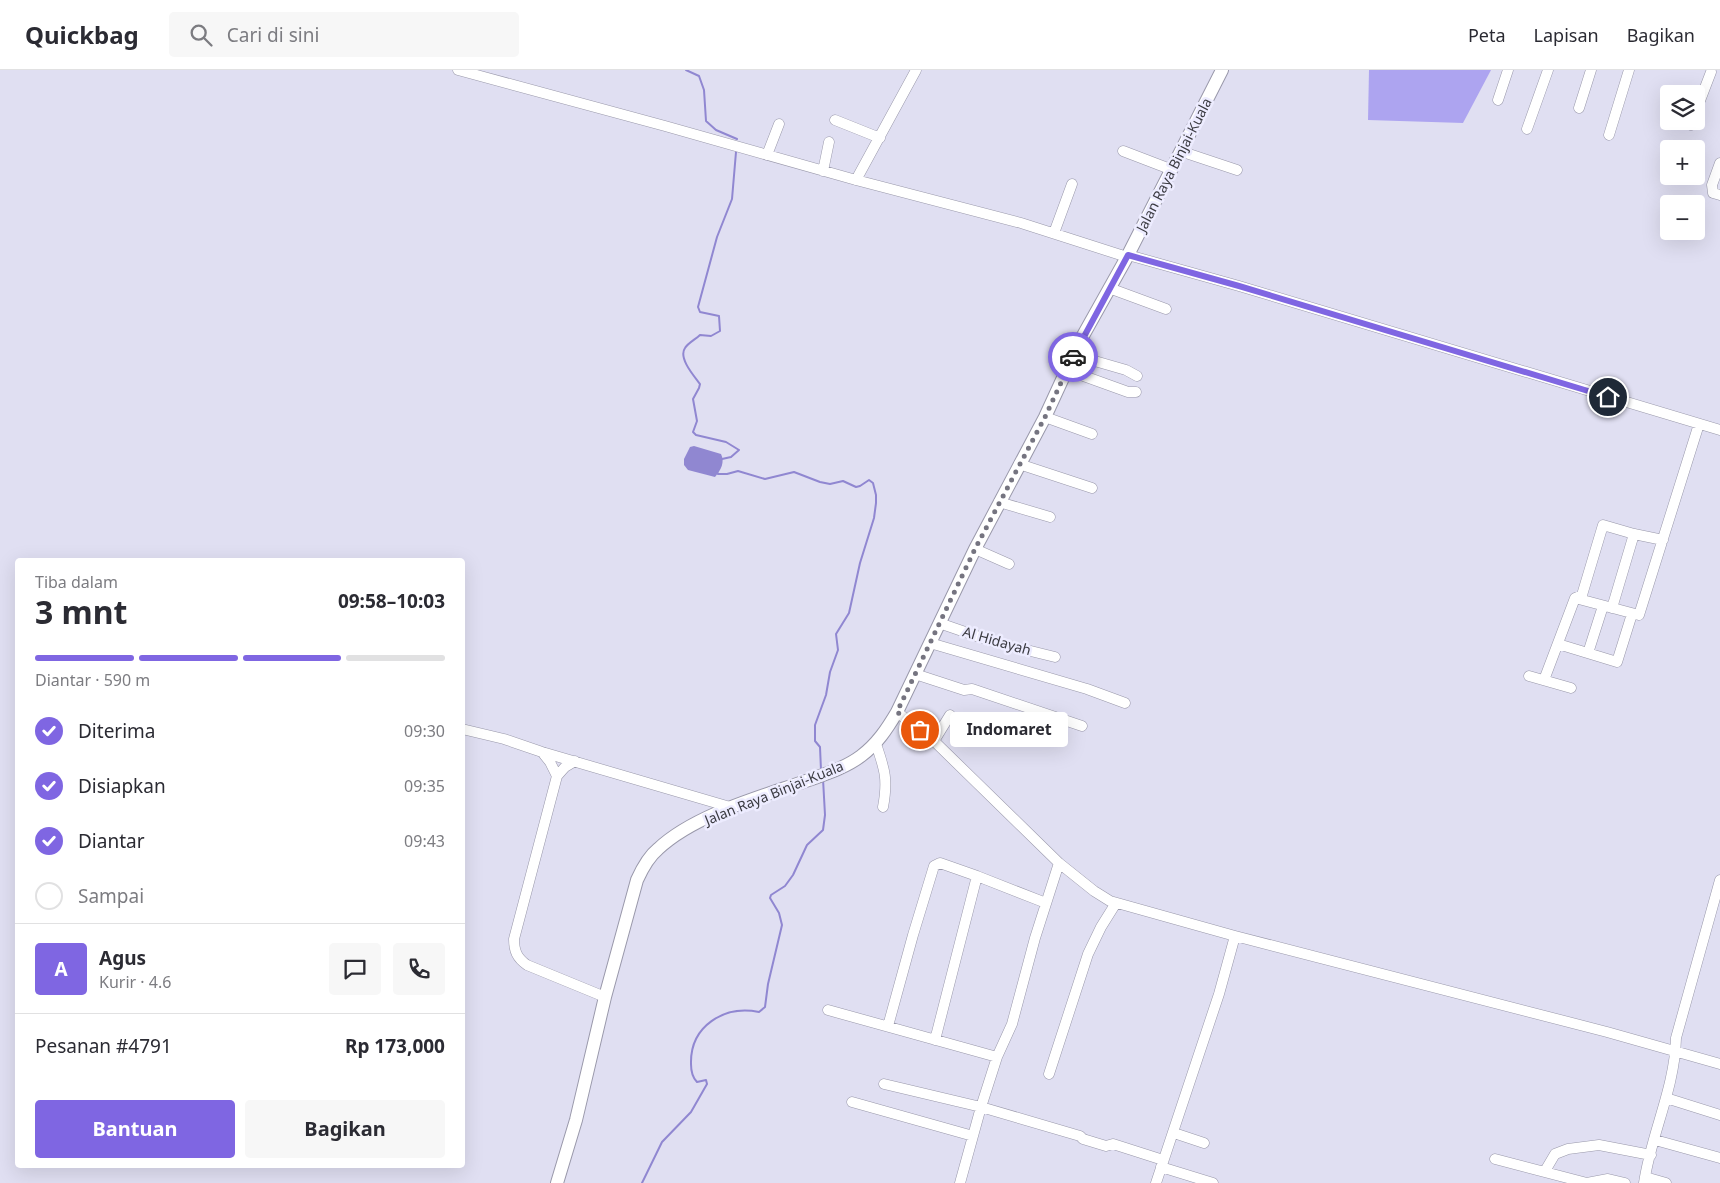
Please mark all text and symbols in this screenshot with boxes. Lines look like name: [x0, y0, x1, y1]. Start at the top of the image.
search box: [169, 12, 519, 57]
text: Quickbag: [25, 18, 139, 51]
icon: search: [187, 21, 215, 49]
text: Cari di sini: [227, 22, 319, 48]
text: Peta: [1468, 23, 1506, 47]
text: Lapisan: [1534, 23, 1599, 47]
text: Bagikan: [1627, 23, 1695, 47]
map controls: [1660, 85, 1705, 240]
button: layers: [1660, 85, 1705, 130]
street label: Jalan Raya Binjai-Kuala: [1131, 94, 1216, 237]
button: +: [1660, 140, 1705, 185]
button: −: [1660, 195, 1705, 240]
courier: [1048, 332, 1098, 382]
icon: car: [1059, 343, 1087, 371]
pin: [1587, 376, 1629, 418]
icon: home: [1594, 383, 1622, 411]
text: Tiba dalam: [35, 571, 118, 593]
text: 09:58–10:03: [338, 588, 445, 614]
text: 3 mnt: [35, 590, 128, 633]
street label: Al Hidayah: [961, 622, 1034, 659]
text: Diantar · 590 m: [35, 669, 150, 691]
pin: [899, 709, 941, 751]
callout: Indomaret: [950, 712, 1068, 748]
icon: bag: [906, 716, 934, 744]
icon: check: [35, 717, 63, 745]
text: Diterima: [78, 718, 156, 744]
text: Indomaret: [966, 718, 1052, 740]
text: 09:30: [404, 720, 445, 742]
street label: Jalan Raya Binjai-Kuala: [700, 756, 846, 830]
icon: check: [35, 772, 63, 800]
text: Disiapkan: [78, 773, 166, 799]
text: 09:35: [404, 775, 445, 797]
icon: check: [35, 827, 63, 855]
text: Diantar: [78, 828, 145, 854]
text: 09:43: [404, 830, 445, 852]
text: Sampai: [78, 883, 144, 909]
button: chat: [329, 943, 381, 995]
button: phone: [393, 943, 445, 995]
text: Agus: [99, 945, 146, 971]
text: A: [54, 956, 68, 982]
text: Kurir · 4.6: [99, 971, 171, 993]
text: Pesanan #4791: [35, 1033, 172, 1059]
text: Rp 173,000: [345, 1033, 445, 1059]
button: Bantuan: [35, 1100, 235, 1158]
button: Bagikan: [245, 1100, 445, 1158]

